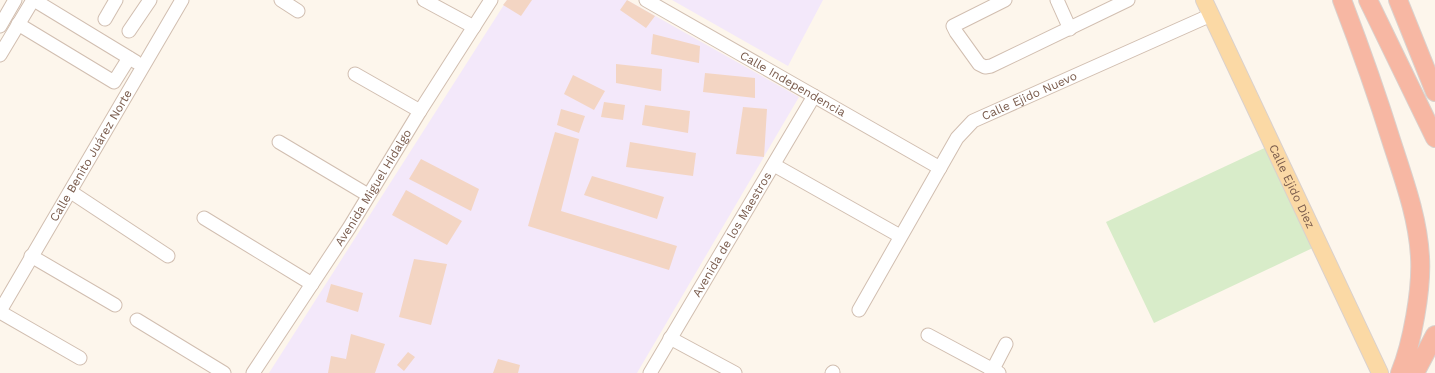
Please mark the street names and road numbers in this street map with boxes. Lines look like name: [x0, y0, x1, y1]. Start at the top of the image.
street label: Calle Independencia: [737, 48, 848, 120]
street label: Calle Ejido Nuevo: [980, 69, 1079, 123]
street label: Calle Benito Juárez Norte: [47, 87, 135, 224]
street label: Avenida Miguel Hidalgo: [332, 127, 414, 249]
street label: Calle Ejido Diez: [1266, 142, 1318, 231]
street label: Avenida de los Maestros: [690, 169, 774, 300]

